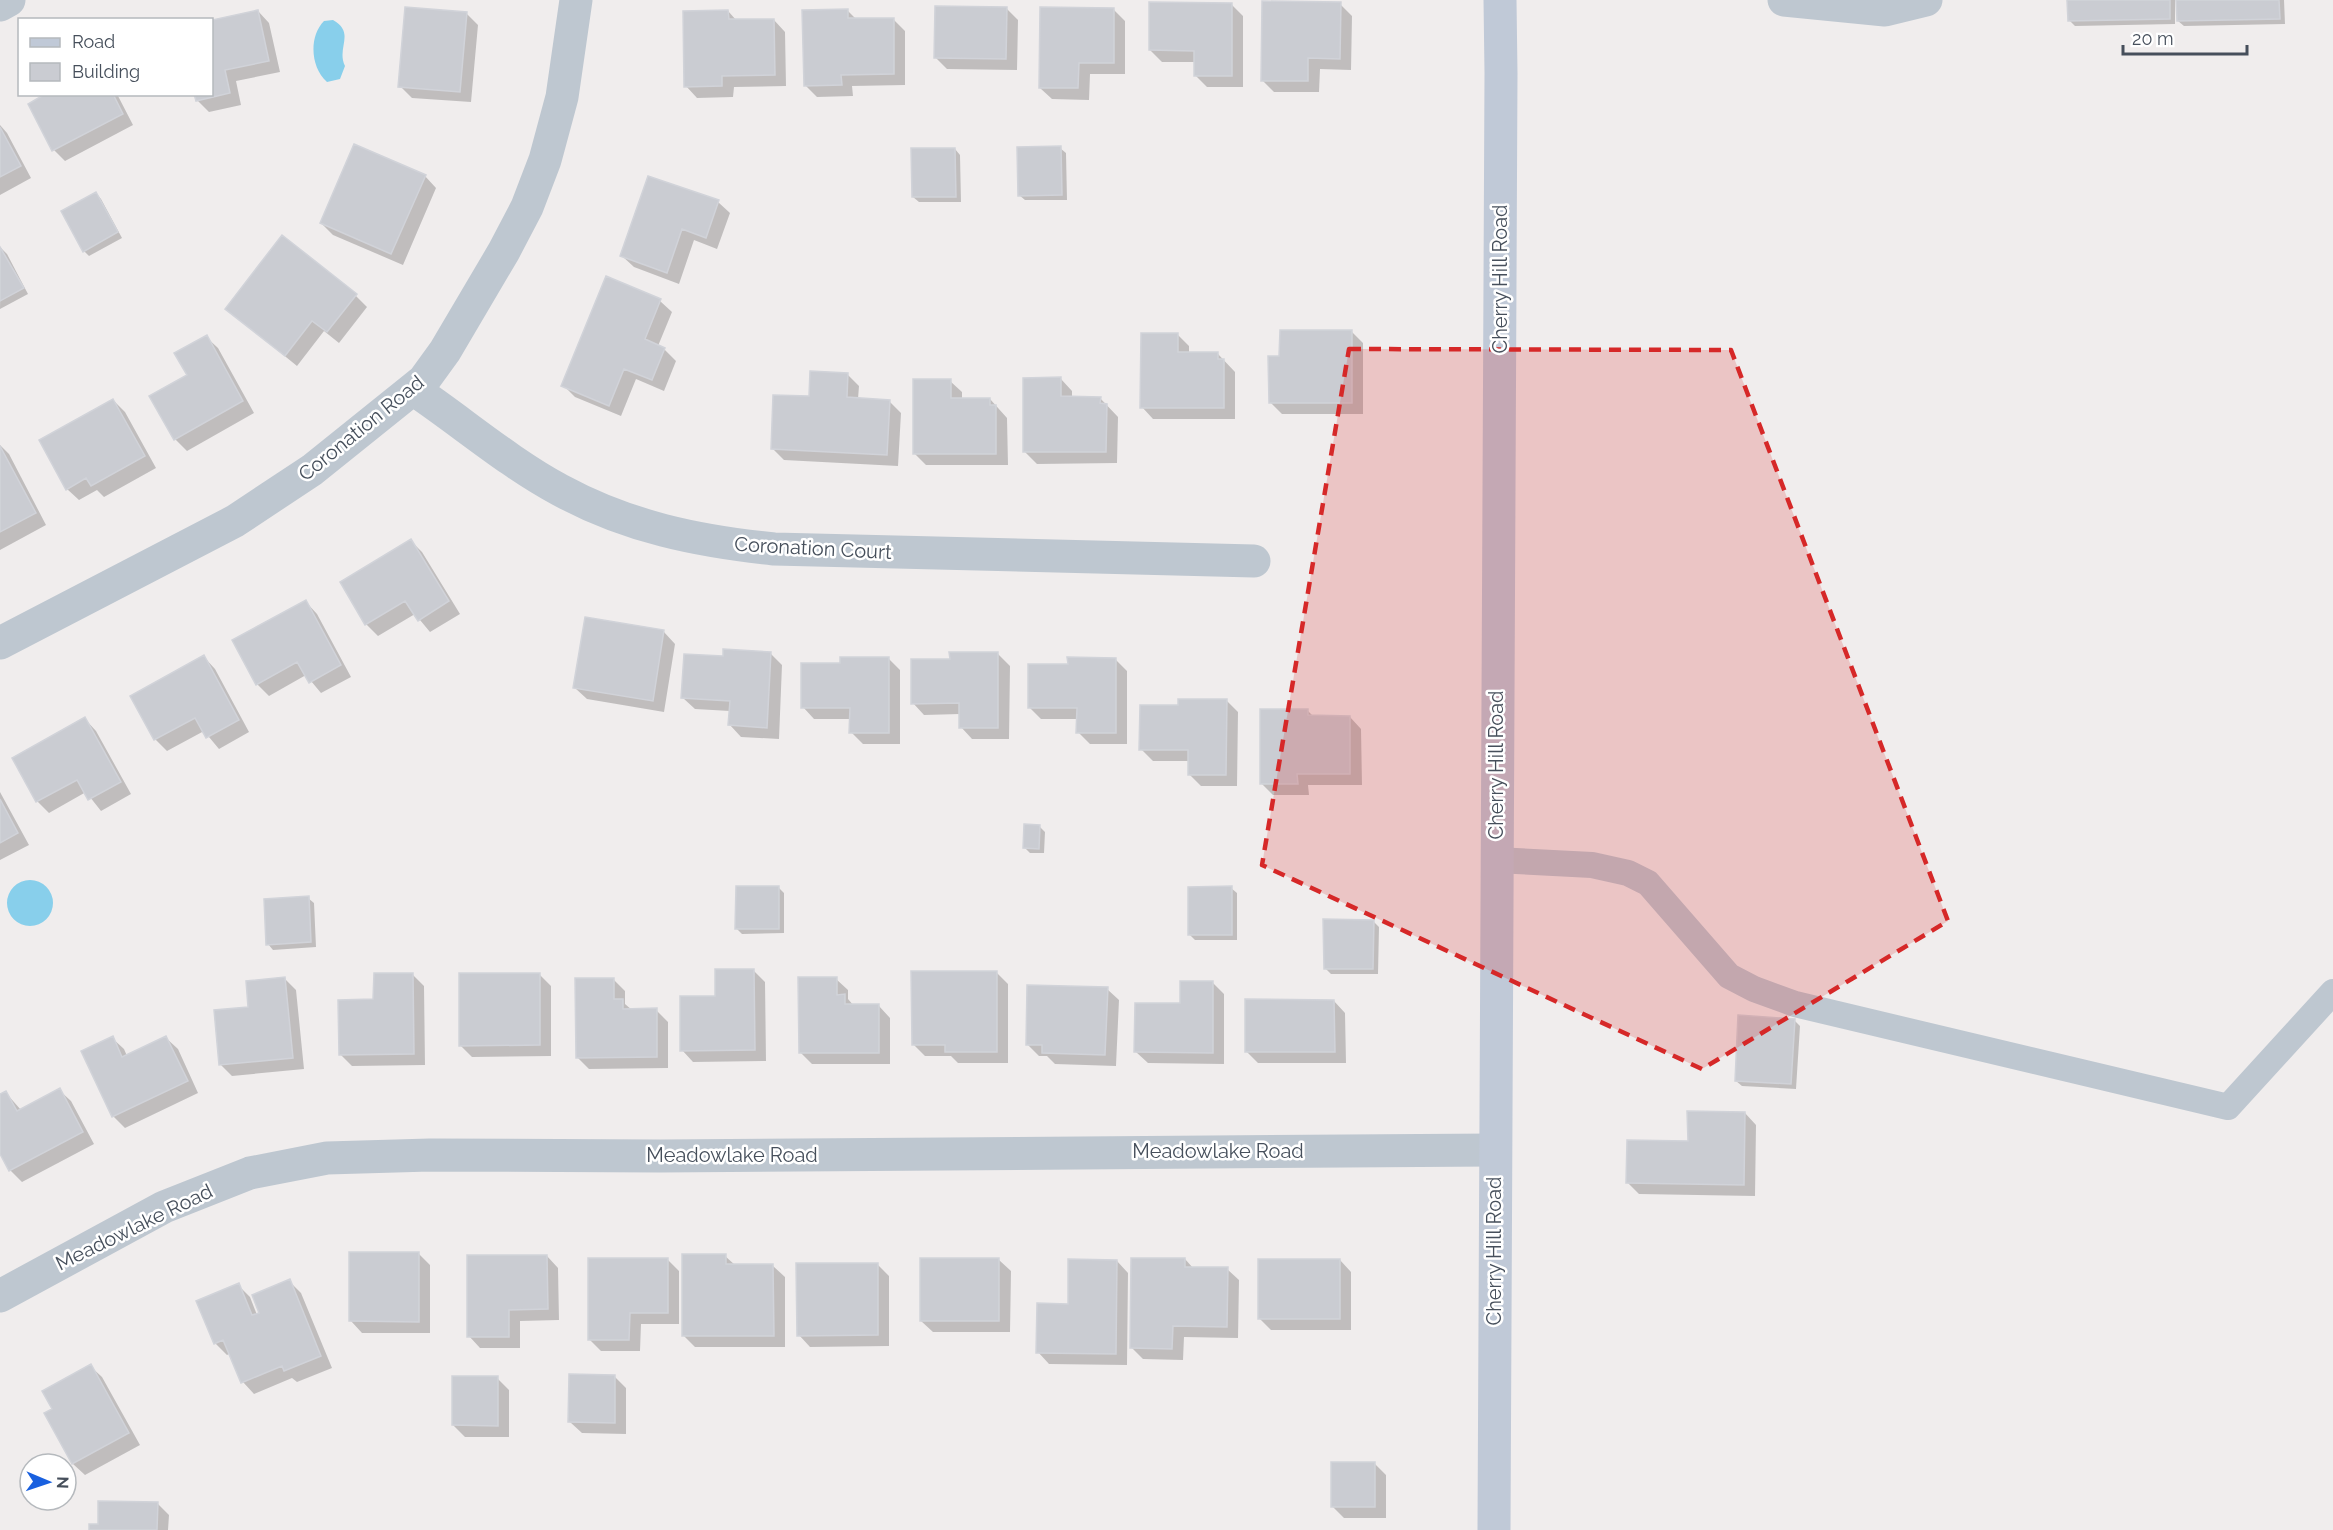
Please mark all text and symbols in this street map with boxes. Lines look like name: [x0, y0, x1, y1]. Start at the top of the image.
legend: [18, 18, 213, 96]
scale bar: [2123, 18, 2248, 56]
text: 20 m: [2132, 28, 2174, 49]
text: Road: [72, 31, 115, 52]
text: Building: [72, 61, 140, 82]
street label: Cherry Hill Road: [1488, 204, 1512, 354]
street label: Coronation Road: [293, 370, 429, 486]
street label: Coronation Court: [734, 532, 893, 564]
street label: Cherry Hill Road: [1484, 690, 1508, 840]
street label: Meadowlake Road: [1132, 1139, 1304, 1163]
street label: Meadowlake Road: [646, 1143, 818, 1167]
street label: Cherry Hill Road: [1482, 1176, 1506, 1326]
street label: Meadowlake Road: [52, 1179, 216, 1275]
north arrow: [18, 1452, 78, 1512]
text: N: [53, 1476, 72, 1489]

